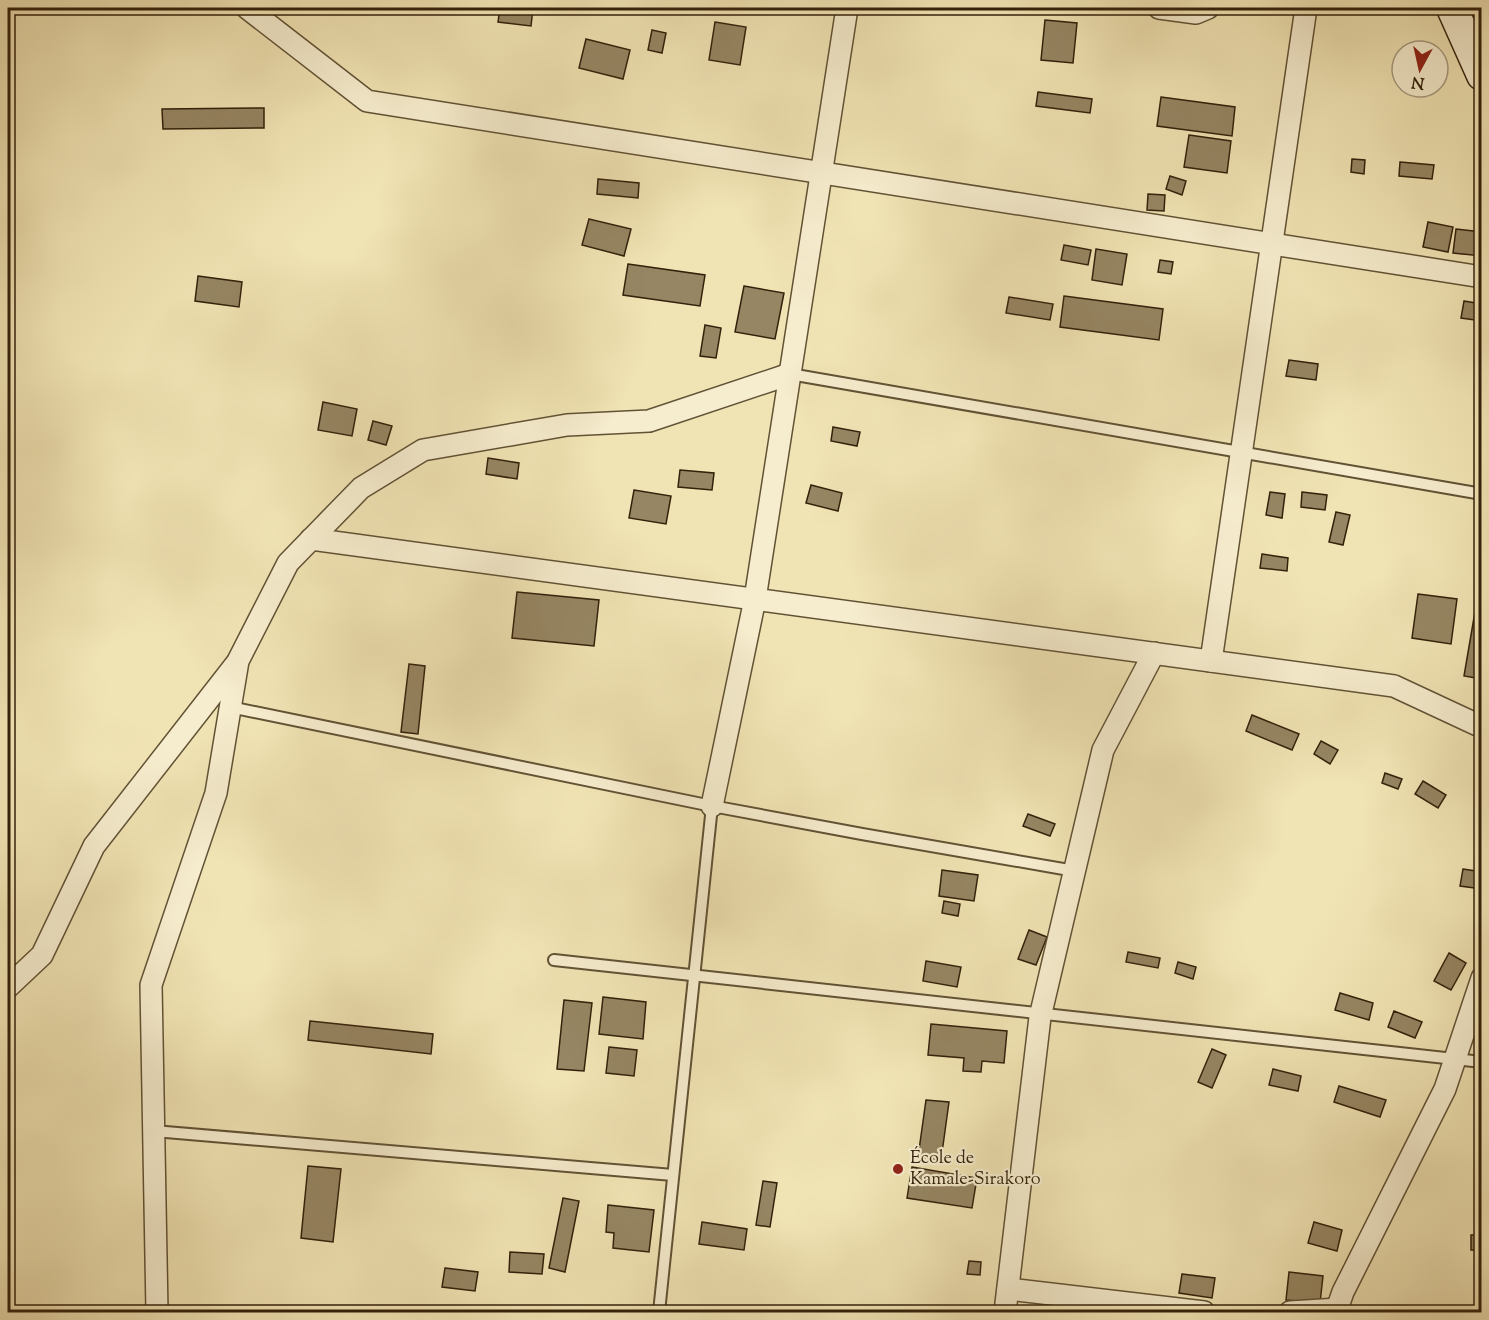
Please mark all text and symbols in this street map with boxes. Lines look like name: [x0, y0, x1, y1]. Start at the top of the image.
north arrow: [1390, 39, 1450, 99]
text: N: [1410, 69, 1426, 94]
place label: École de Kamale-Sirakoro: [910, 1146, 1041, 1193]
marker: École de Kamale-Sirakoro: [891, 1162, 905, 1176]

